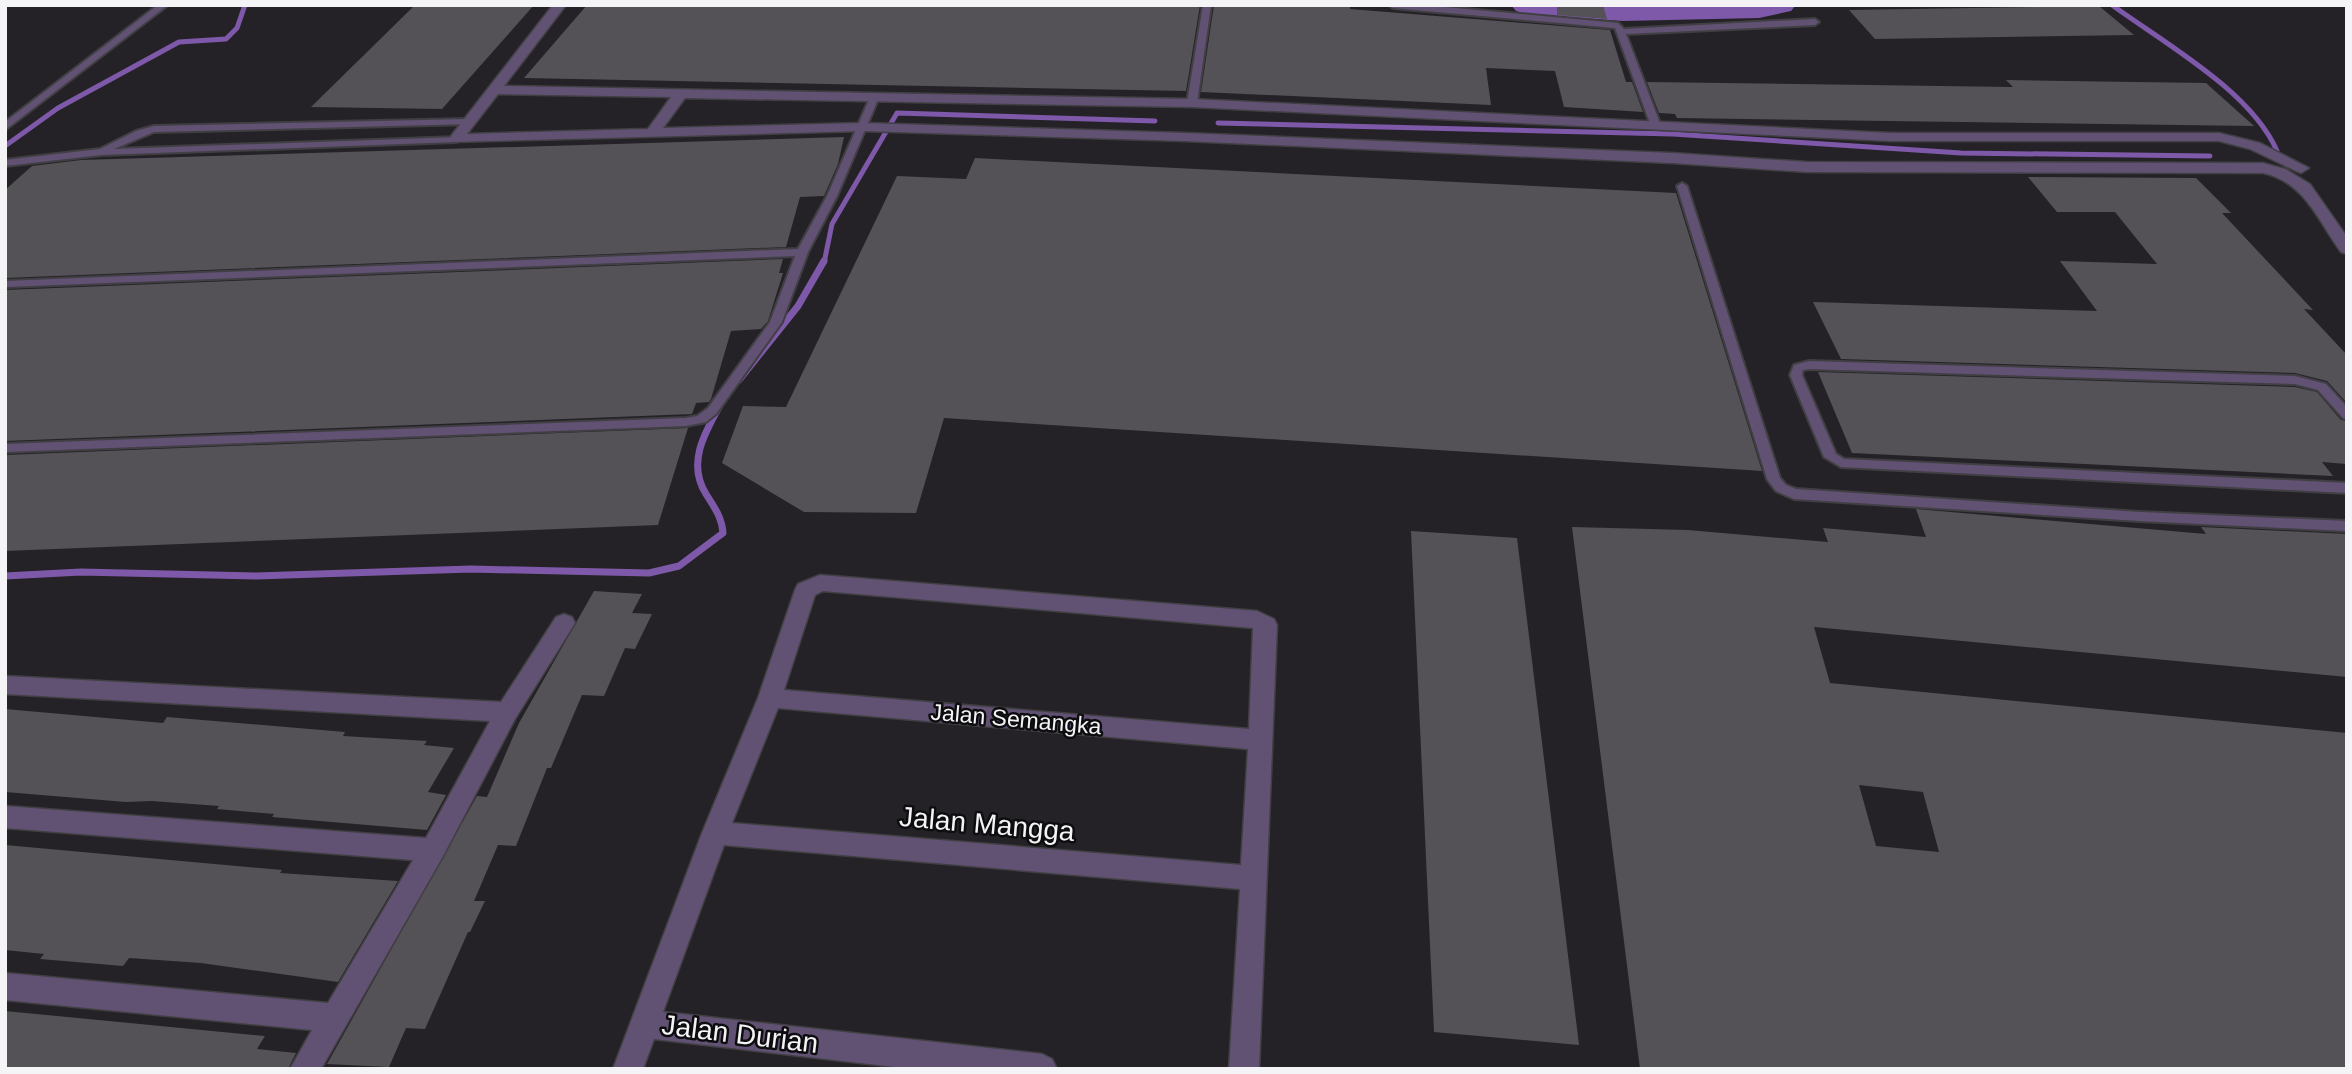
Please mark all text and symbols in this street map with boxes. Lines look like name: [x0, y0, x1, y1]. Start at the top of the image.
street label: Jalan Semangka: [930, 699, 1103, 739]
street label: Jalan Mangga: [898, 801, 1076, 847]
street label: Jalan Durian: [660, 1009, 820, 1059]

